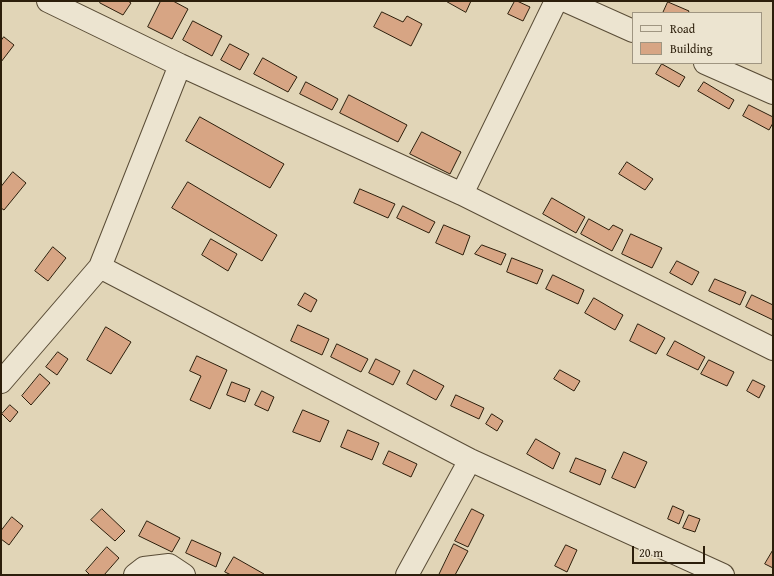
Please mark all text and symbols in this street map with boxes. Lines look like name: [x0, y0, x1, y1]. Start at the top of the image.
legend: [632, 12, 762, 64]
text: Road: [670, 20, 695, 37]
text: Building: [670, 40, 713, 57]
scale bar: [634, 538, 707, 564]
text: 20 m: [639, 544, 663, 561]

